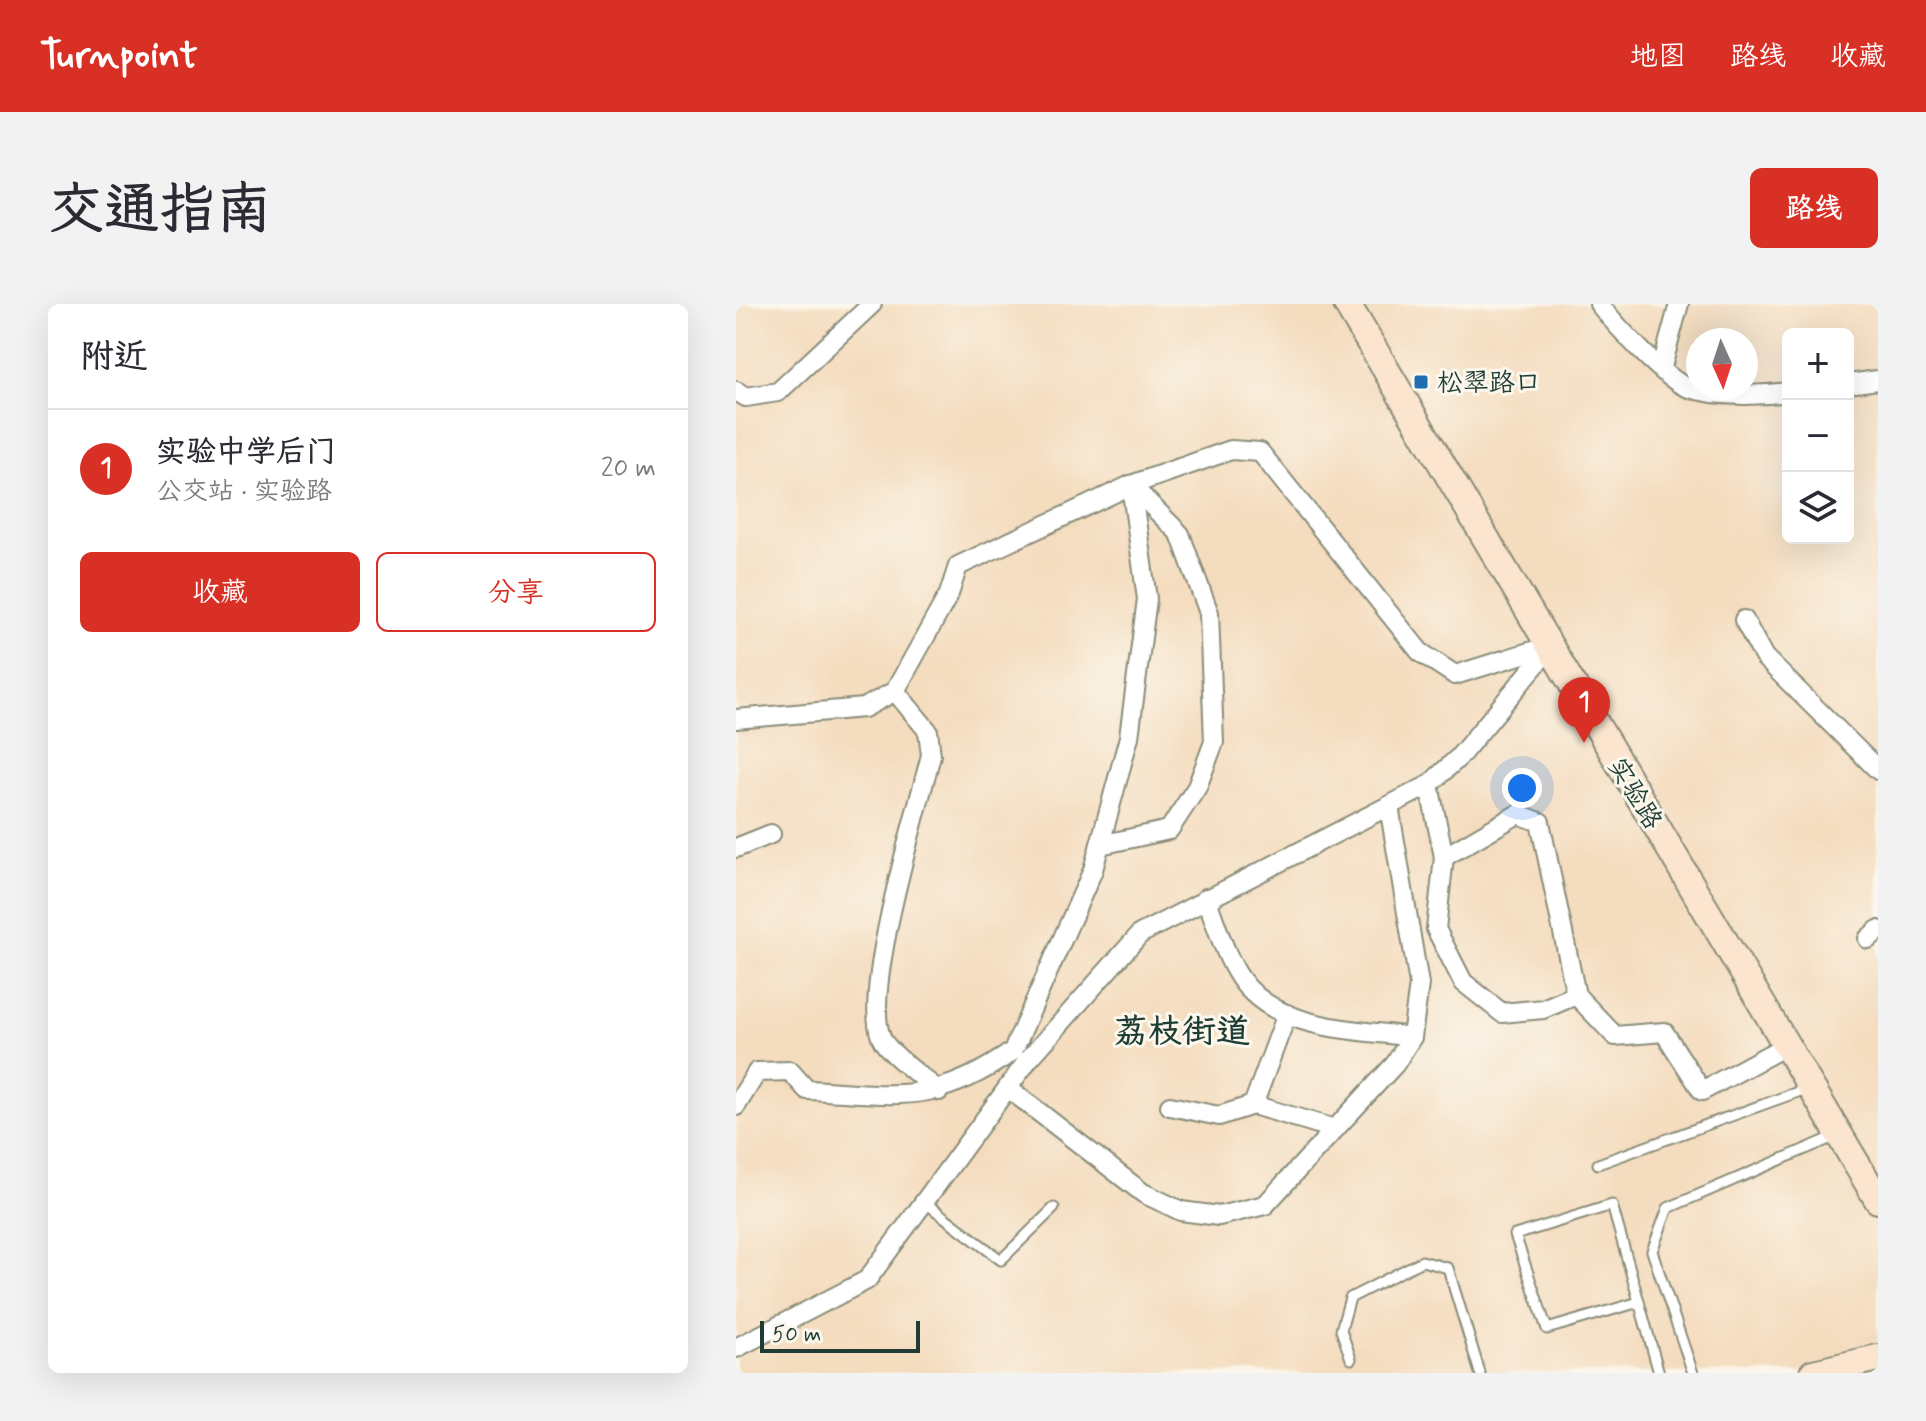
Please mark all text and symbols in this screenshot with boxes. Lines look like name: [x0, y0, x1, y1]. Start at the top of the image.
text: Turnpoint: [40, 32, 198, 81]
text: 地图: [1630, 39, 1686, 76]
text: 路线: [1730, 39, 1786, 76]
text: 收藏: [1830, 39, 1886, 76]
button: 路线: [1750, 168, 1878, 248]
text: 交通指南: [48, 175, 272, 248]
north arrow: [1686, 328, 1758, 400]
map controls: [1782, 328, 1854, 544]
button: +: [1782, 328, 1854, 400]
text: 附近: [80, 335, 148, 380]
place label: 松翠路口: [1437, 367, 1541, 401]
marker: 松翠路口: [1412, 373, 1430, 391]
button: −: [1782, 400, 1854, 472]
text: 实验中学后门: [156, 433, 336, 472]
text: 1: [100, 452, 112, 486]
text: 20 m: [601, 452, 656, 486]
button: layers: [1782, 472, 1854, 544]
text: 公交站 · 实验路: [156, 475, 332, 509]
button: 收藏: [80, 552, 360, 632]
button: 分享: [376, 552, 656, 632]
pin: 1: [1558, 677, 1610, 743]
street label: 实验路: [1600, 752, 1669, 836]
your location: [1502, 768, 1542, 808]
district label: 荔枝街道: [1114, 1010, 1250, 1055]
scale bar: [760, 1317, 920, 1353]
text: 50 m: [772, 1321, 821, 1349]

